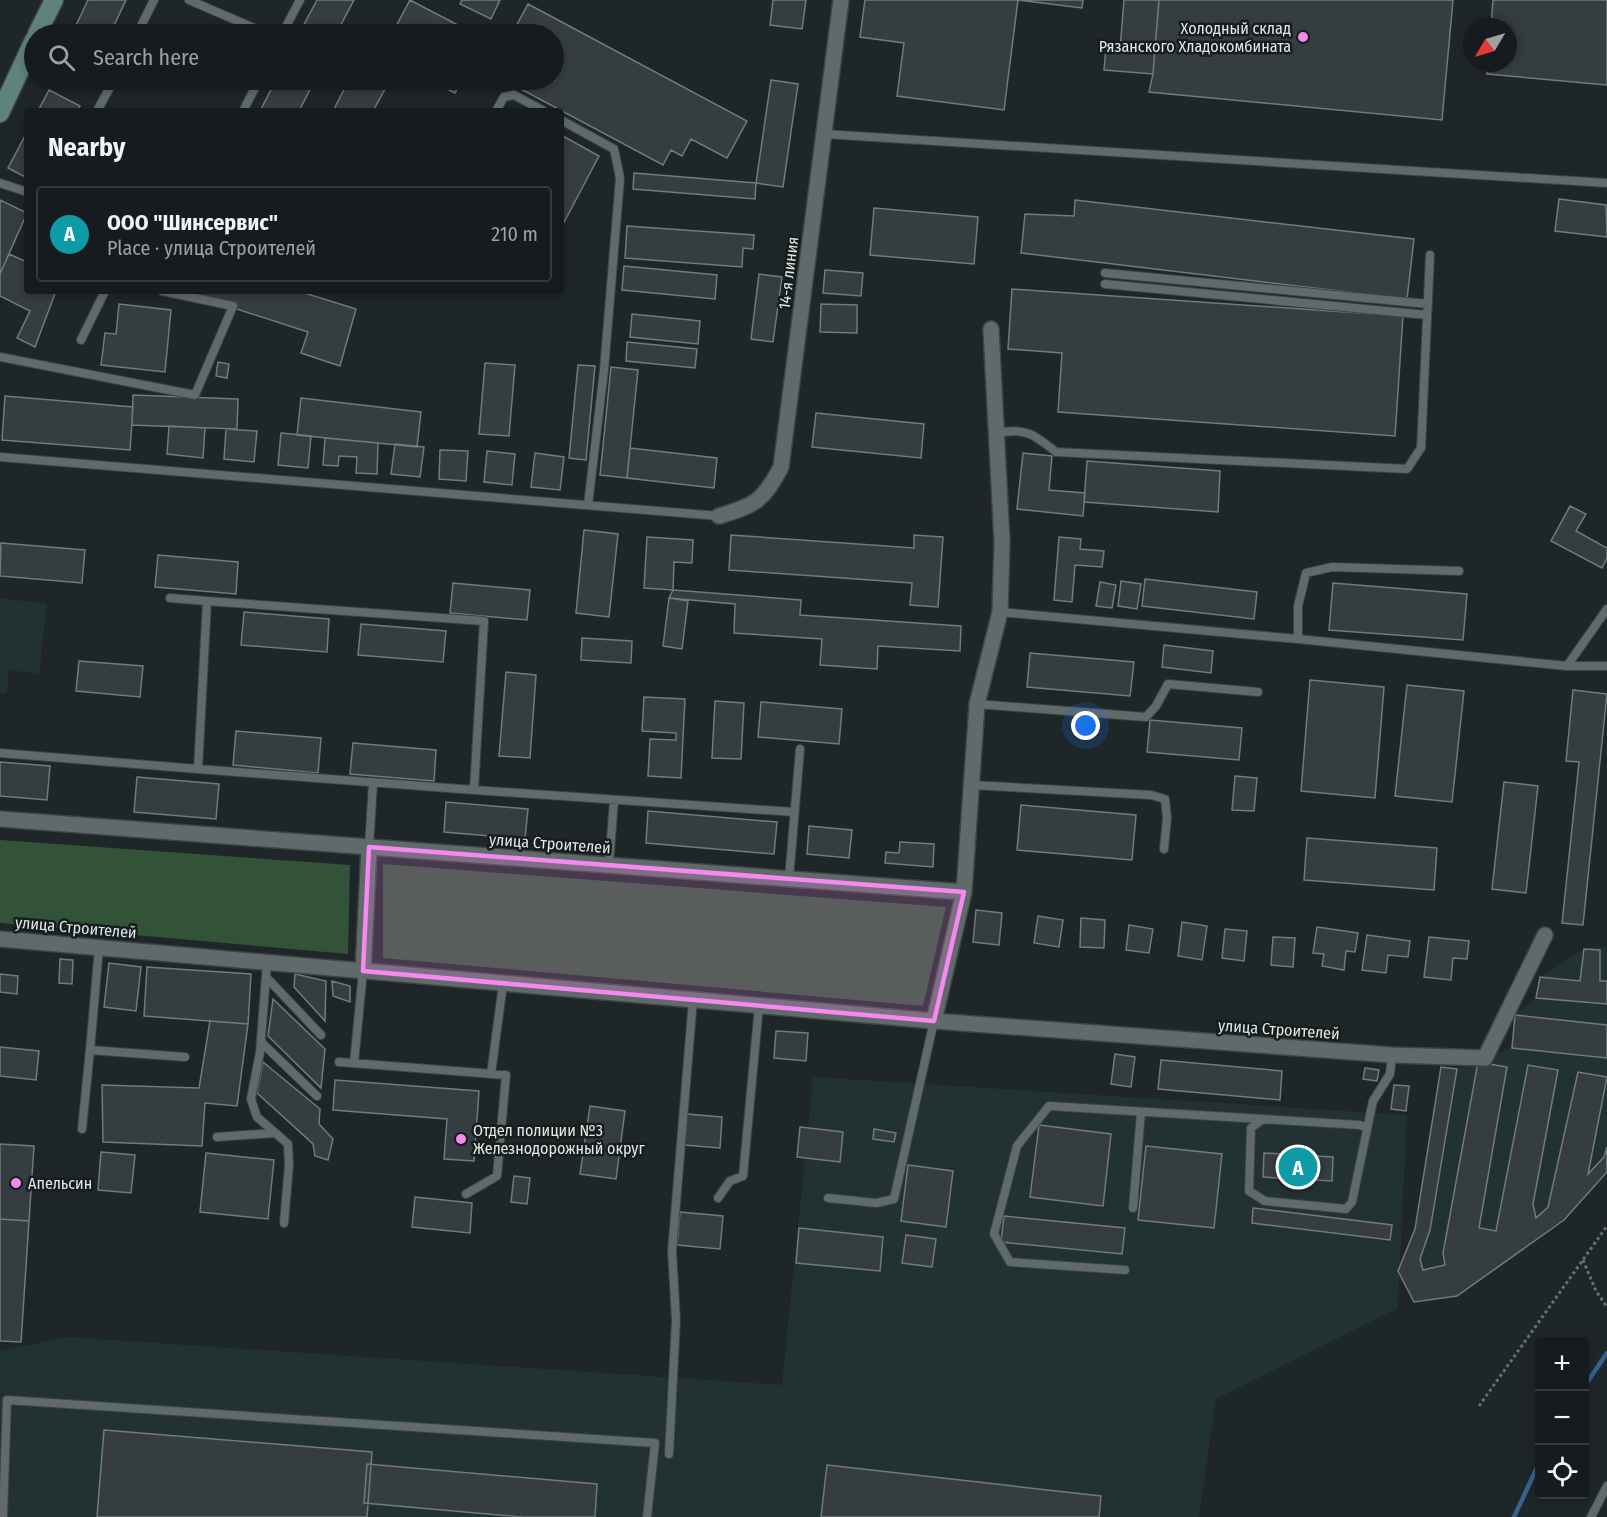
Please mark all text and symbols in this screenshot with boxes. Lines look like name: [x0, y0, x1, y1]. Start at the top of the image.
north arrow: [1463, 18, 1517, 72]
place label: Холодный склад Рязанского Хладокомбината: [1099, 19, 1291, 56]
search box: [24, 24, 564, 90]
marker: Холодный склад Рязанского Хладокомбината: [1296, 30, 1310, 44]
icon: search: [45, 41, 78, 74]
text: Search here: [93, 44, 199, 71]
text: Nearby: [48, 132, 125, 163]
text: ООО "Шинсервис": [107, 209, 278, 236]
text: A: [64, 222, 75, 246]
text: 210 m: [491, 222, 538, 246]
text: Place · улица Строителей: [107, 236, 316, 260]
street label: 14-я линия: [775, 236, 802, 311]
your location: [1071, 711, 1100, 740]
street label: улица Строителей: [489, 830, 611, 857]
street label: улица Строителей: [14, 913, 137, 942]
street label: улица Строителей: [1218, 1016, 1340, 1043]
place label: Отдел полиции №3 Железнодорожный округ: [473, 1121, 646, 1158]
marker: Отдел полиции №3 Железнодорожный округ: [454, 1132, 468, 1146]
pin: A: [1278, 1144, 1318, 1190]
place label: Апельсин: [28, 1174, 92, 1193]
marker: Апельсин: [9, 1176, 23, 1190]
map controls: [1535, 1337, 1589, 1499]
button: +: [1535, 1337, 1589, 1391]
button: −: [1535, 1391, 1589, 1445]
button: locate: [1535, 1445, 1589, 1499]

